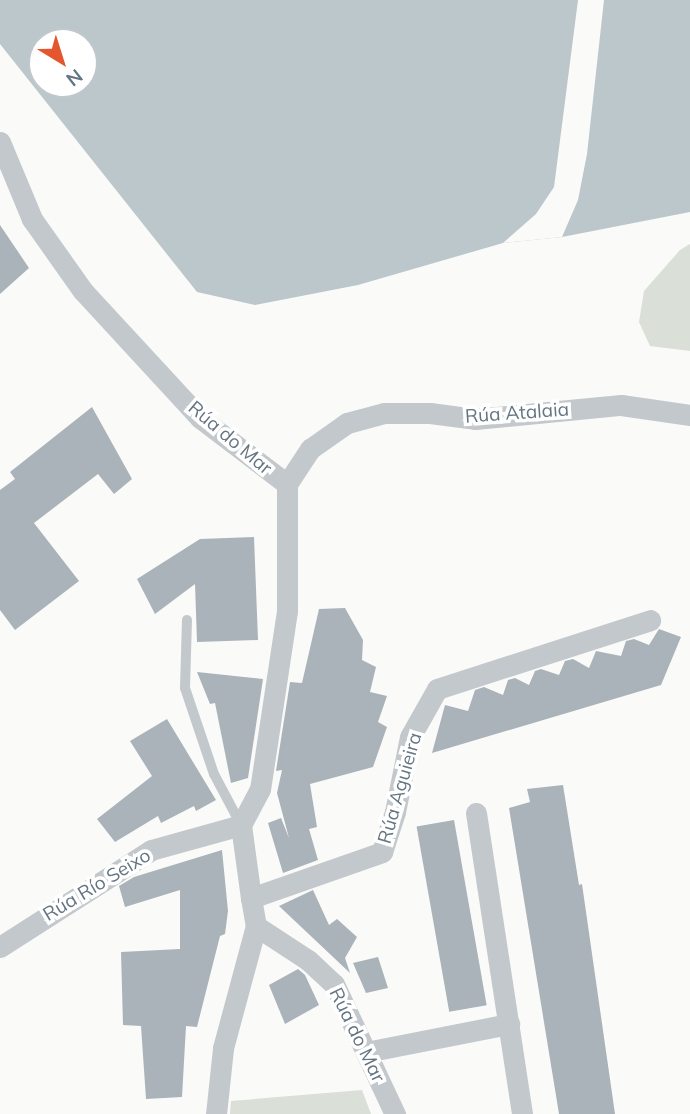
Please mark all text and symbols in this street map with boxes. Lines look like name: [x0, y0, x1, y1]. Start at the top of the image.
north arrow: [28, 28, 98, 98]
text: N: [62, 64, 88, 92]
street label: Rúa do Mar: [183, 396, 277, 480]
street label: Rúa Atalaia: [464, 398, 570, 428]
street label: Rúa Aguieira: [373, 730, 427, 846]
street label: Rúa Río Seixo: [39, 844, 155, 926]
street label: Rúa do Mar: [324, 984, 390, 1086]

